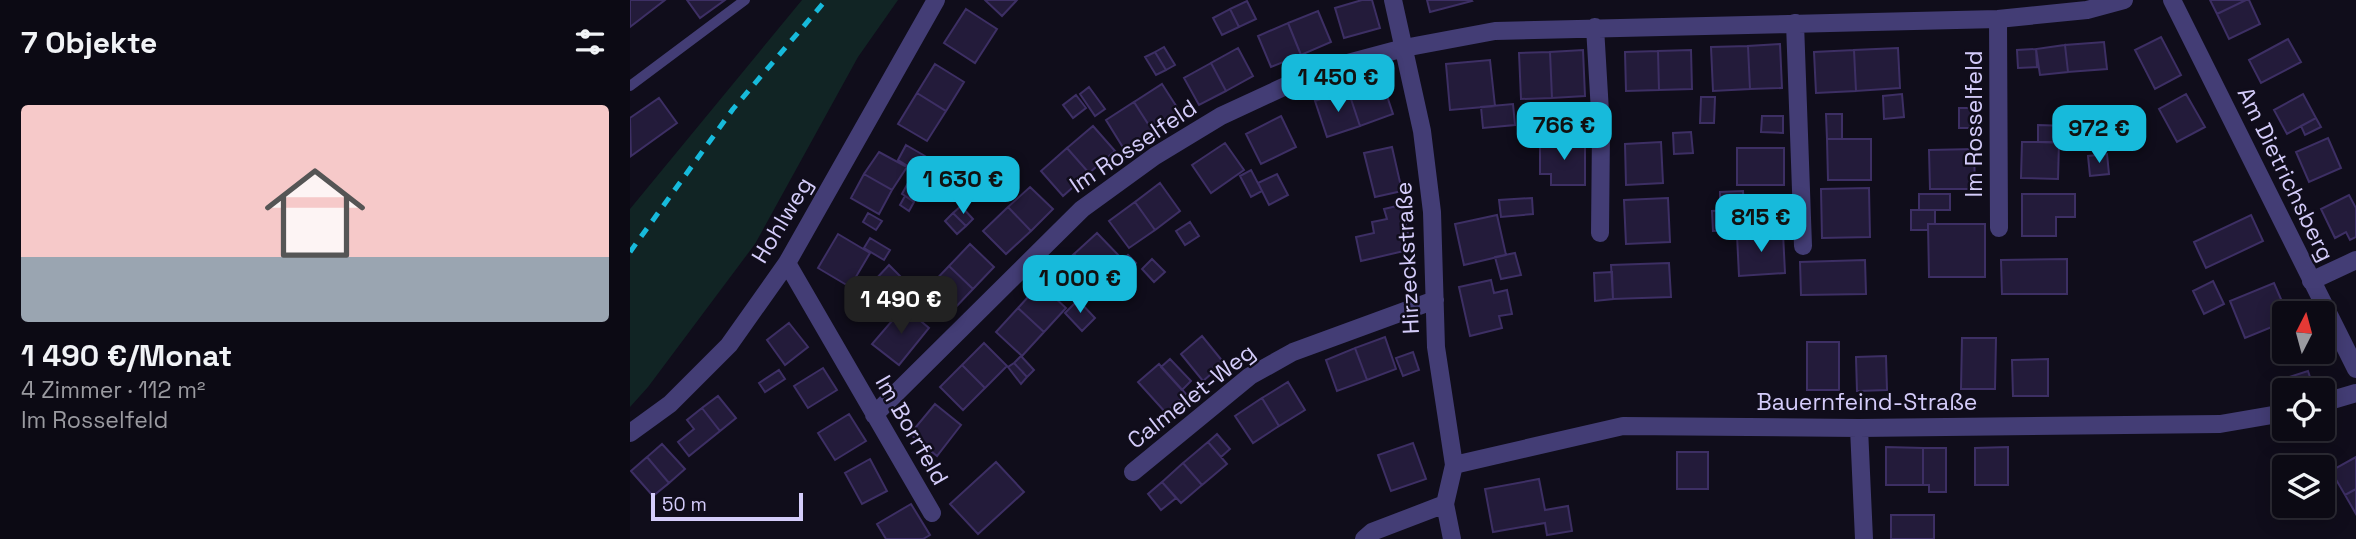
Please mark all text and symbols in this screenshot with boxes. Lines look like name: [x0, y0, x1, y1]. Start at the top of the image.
text: 7 Objekte: [21, 23, 157, 62]
icon: filters: [571, 23, 609, 61]
street label: Im Rosselfeld: [1959, 50, 1989, 198]
pin: 1 450 €: [1273, 54, 1403, 114]
text: 1 450 €: [1297, 62, 1379, 92]
street label: Am Dietrichsberg: [2231, 82, 2341, 266]
street label: Im Rosselfeld: [1064, 92, 1202, 200]
pin: 766 €: [1515, 102, 1613, 162]
pin: 972 €: [2050, 106, 2148, 165]
text: 766 €: [1533, 110, 1595, 140]
text: 972 €: [2068, 113, 2130, 143]
icon: home: [252, 150, 378, 276]
pin: 1 630 €: [898, 156, 1028, 216]
text: 1 630 €: [923, 164, 1003, 194]
street label: Hohlweg: [745, 171, 819, 269]
street label: Hirzeckstraße: [1388, 181, 1426, 335]
pin: 815 €: [1712, 194, 1810, 254]
text: 815 €: [1731, 202, 1791, 232]
pin: 1 000 €: [1015, 256, 1145, 315]
text: 1 000 €: [1039, 263, 1121, 293]
pin: 1 490 €: [836, 276, 966, 336]
text: 1 490 €: [860, 284, 942, 314]
north arrow: [2272, 301, 2334, 364]
map controls: [2272, 301, 2335, 518]
text: 1 490 €/Monat: [21, 336, 232, 375]
street label: Calmelet-Weg: [1121, 337, 1261, 455]
street label: Im Borrfeld: [869, 370, 955, 490]
text: 4 Zimmer · 112 m²: [21, 375, 205, 405]
button: locate: [2272, 378, 2335, 441]
street label: Bauernfeind-Straße: [1757, 387, 1977, 417]
text: Im Rosselfeld: [21, 405, 168, 435]
button: layers: [2272, 455, 2335, 518]
scale bar: [651, 490, 803, 522]
text: 50 m: [662, 492, 707, 517]

